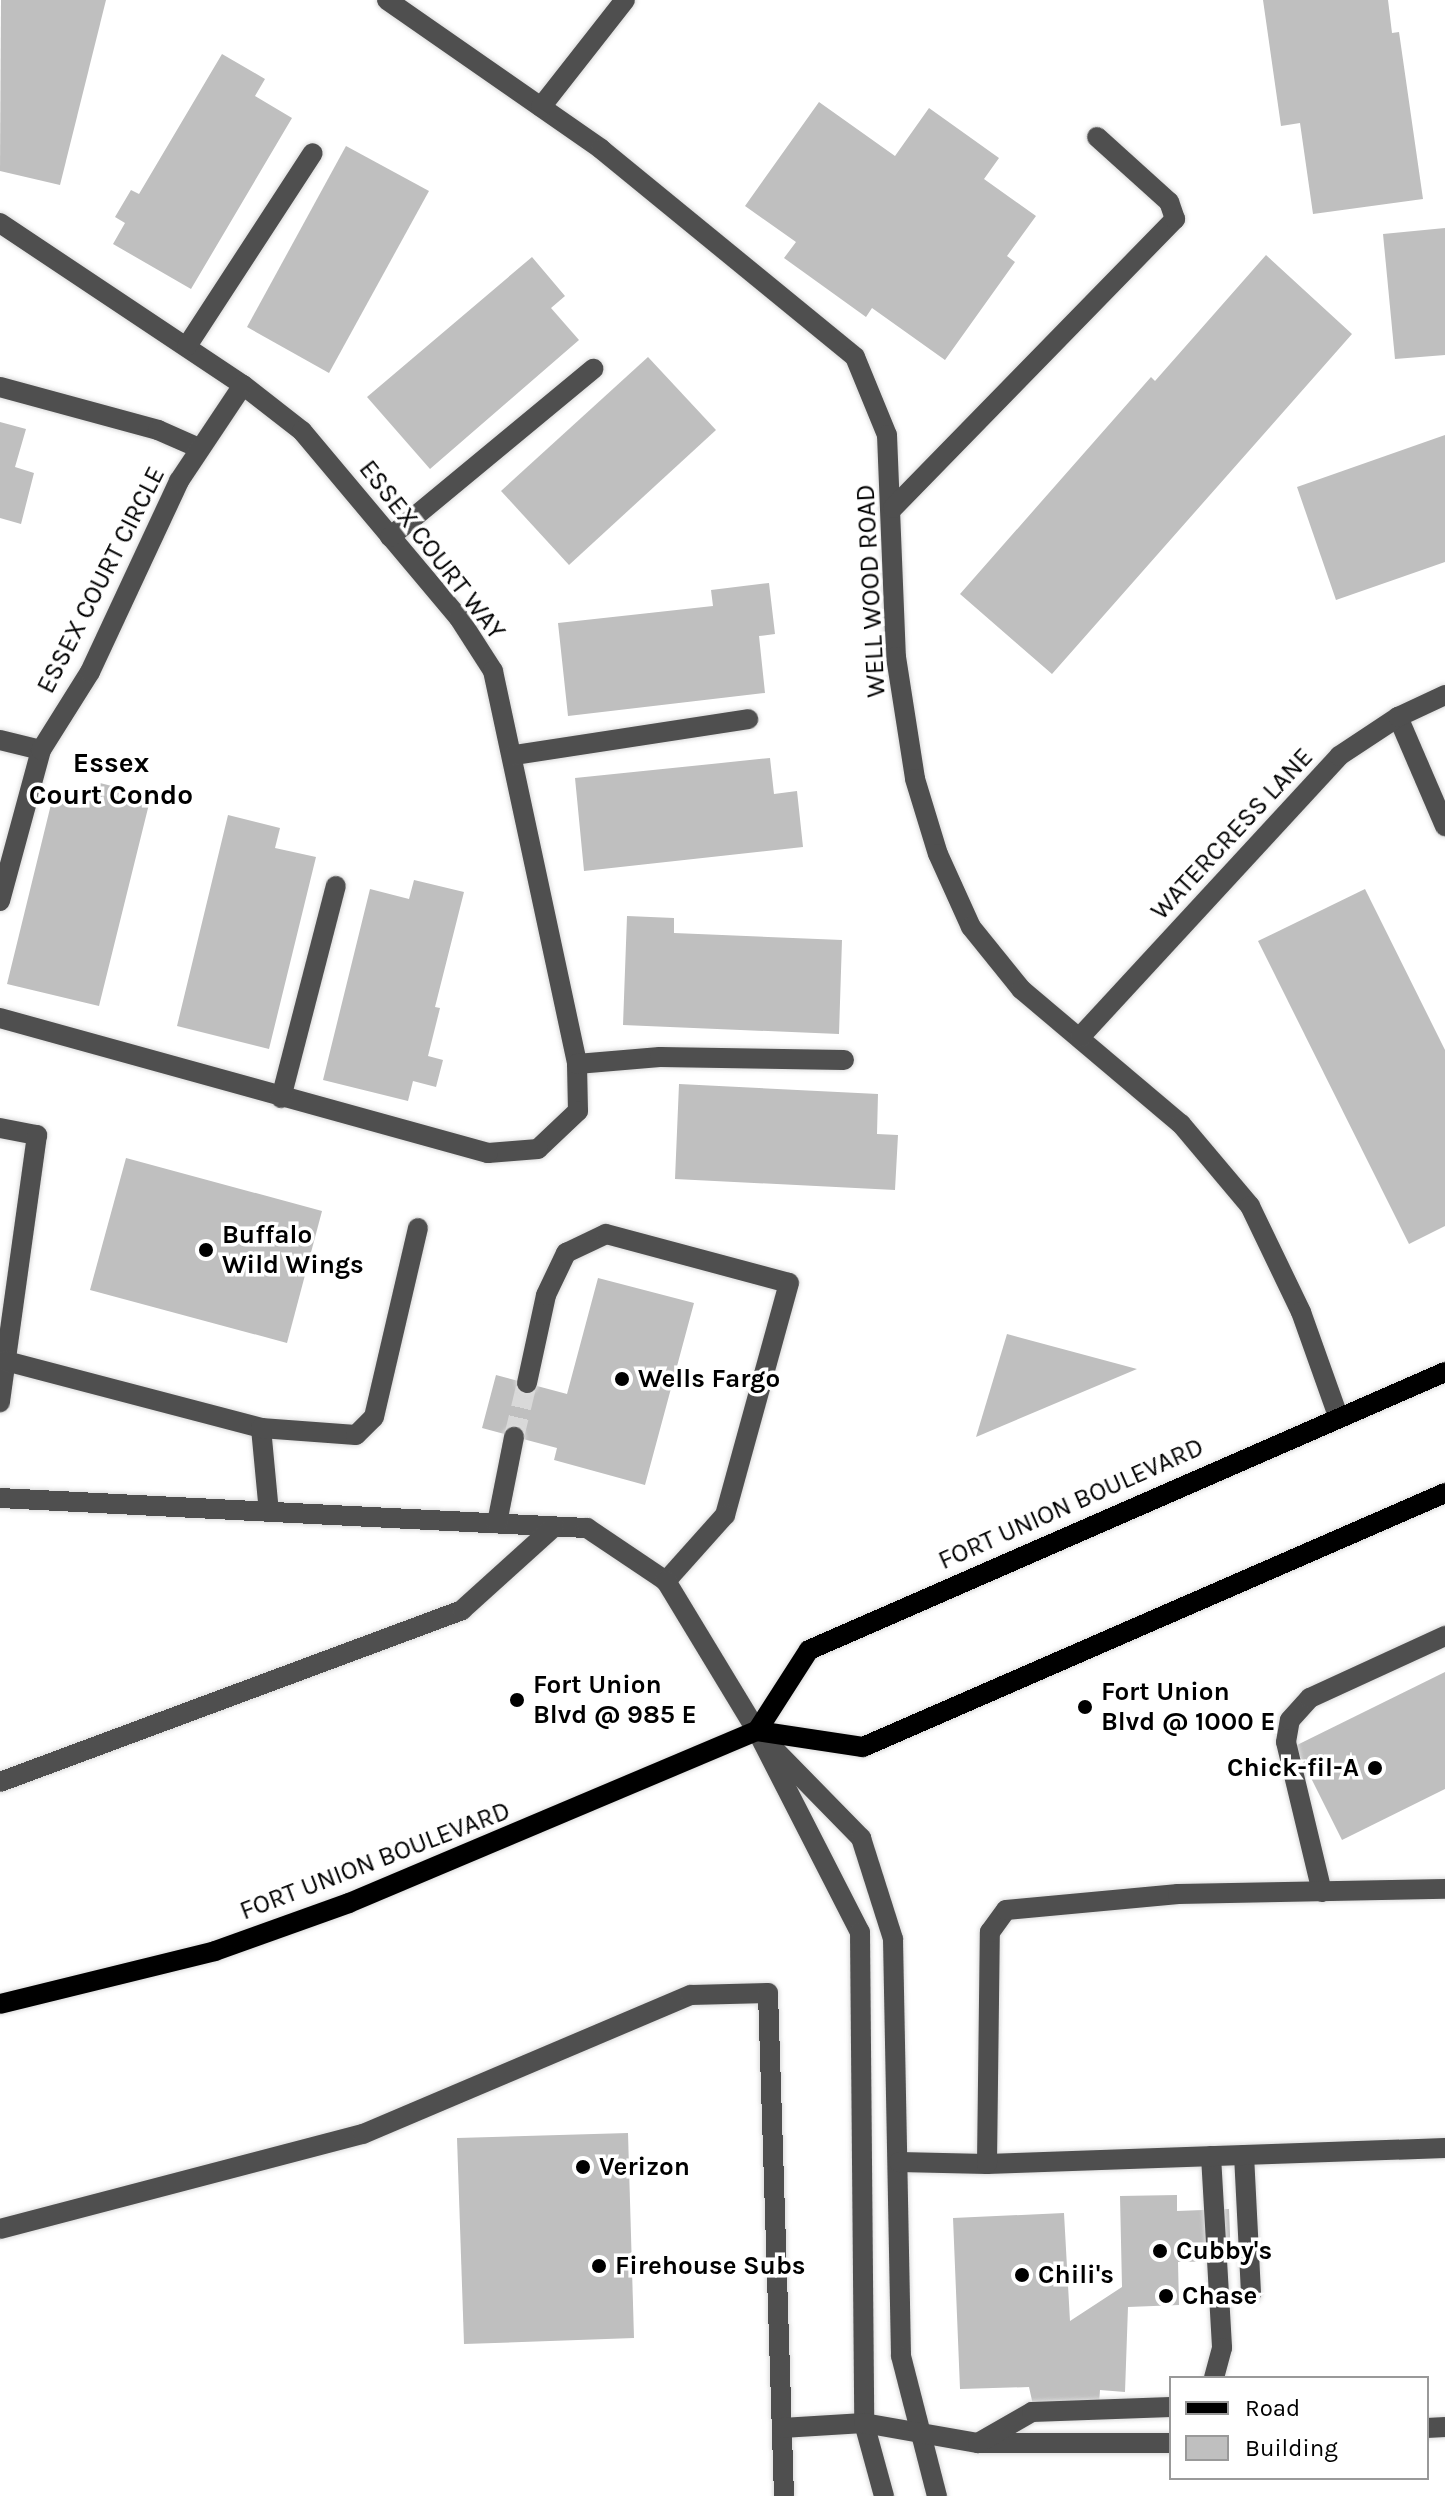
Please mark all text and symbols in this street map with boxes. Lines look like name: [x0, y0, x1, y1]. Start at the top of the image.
street label: ESSEX COURT WAY: [352, 454, 512, 646]
street label: ESSEX COURT CIRCLE: [30, 461, 172, 699]
street label: WELL WOOD ROAD: [850, 484, 892, 698]
street label: WATERCRESS LANE: [1144, 742, 1320, 926]
district label: Essex Court Condo: [29, 746, 193, 812]
place label: Buffalo Wild Wings: [222, 1219, 364, 1280]
marker: Buffalo Wild Wings: [197, 1241, 215, 1259]
place label: Wells Fargo: [638, 1363, 780, 1395]
marker: Wells Fargo: [613, 1370, 631, 1388]
street label: FORT UNION BOULEVARD: [934, 1431, 1208, 1577]
place label: Fort Union Blvd @ 985 E: [533, 1669, 697, 1730]
place label: Fort Union Blvd @ 1000 E: [1101, 1676, 1275, 1738]
marker: Fort Union Blvd @ 985 E: [508, 1691, 526, 1709]
marker: Fort Union Blvd @ 1000 E: [1076, 1698, 1094, 1716]
place label: Chick-fil-A: [1227, 1752, 1359, 1784]
marker: Chick-fil-A: [1366, 1759, 1384, 1777]
street label: FORT UNION BOULEVARD: [236, 1795, 514, 1927]
place label: Verizon: [599, 2151, 690, 2183]
marker: Verizon: [574, 2158, 592, 2176]
place label: Cubby's: [1176, 2235, 1272, 2267]
marker: Cubby's: [1151, 2242, 1169, 2260]
place label: Firehouse Subs: [615, 2250, 806, 2282]
marker: Firehouse Subs: [590, 2257, 608, 2275]
place label: Chili's: [1038, 2259, 1114, 2291]
marker: Chili's: [1013, 2266, 1031, 2284]
place label: Chase: [1182, 2280, 1257, 2312]
marker: Chase: [1157, 2287, 1175, 2305]
legend: [1169, 2376, 1429, 2480]
text: Road: [1245, 2394, 1300, 2422]
text: Building: [1245, 2434, 1338, 2462]

